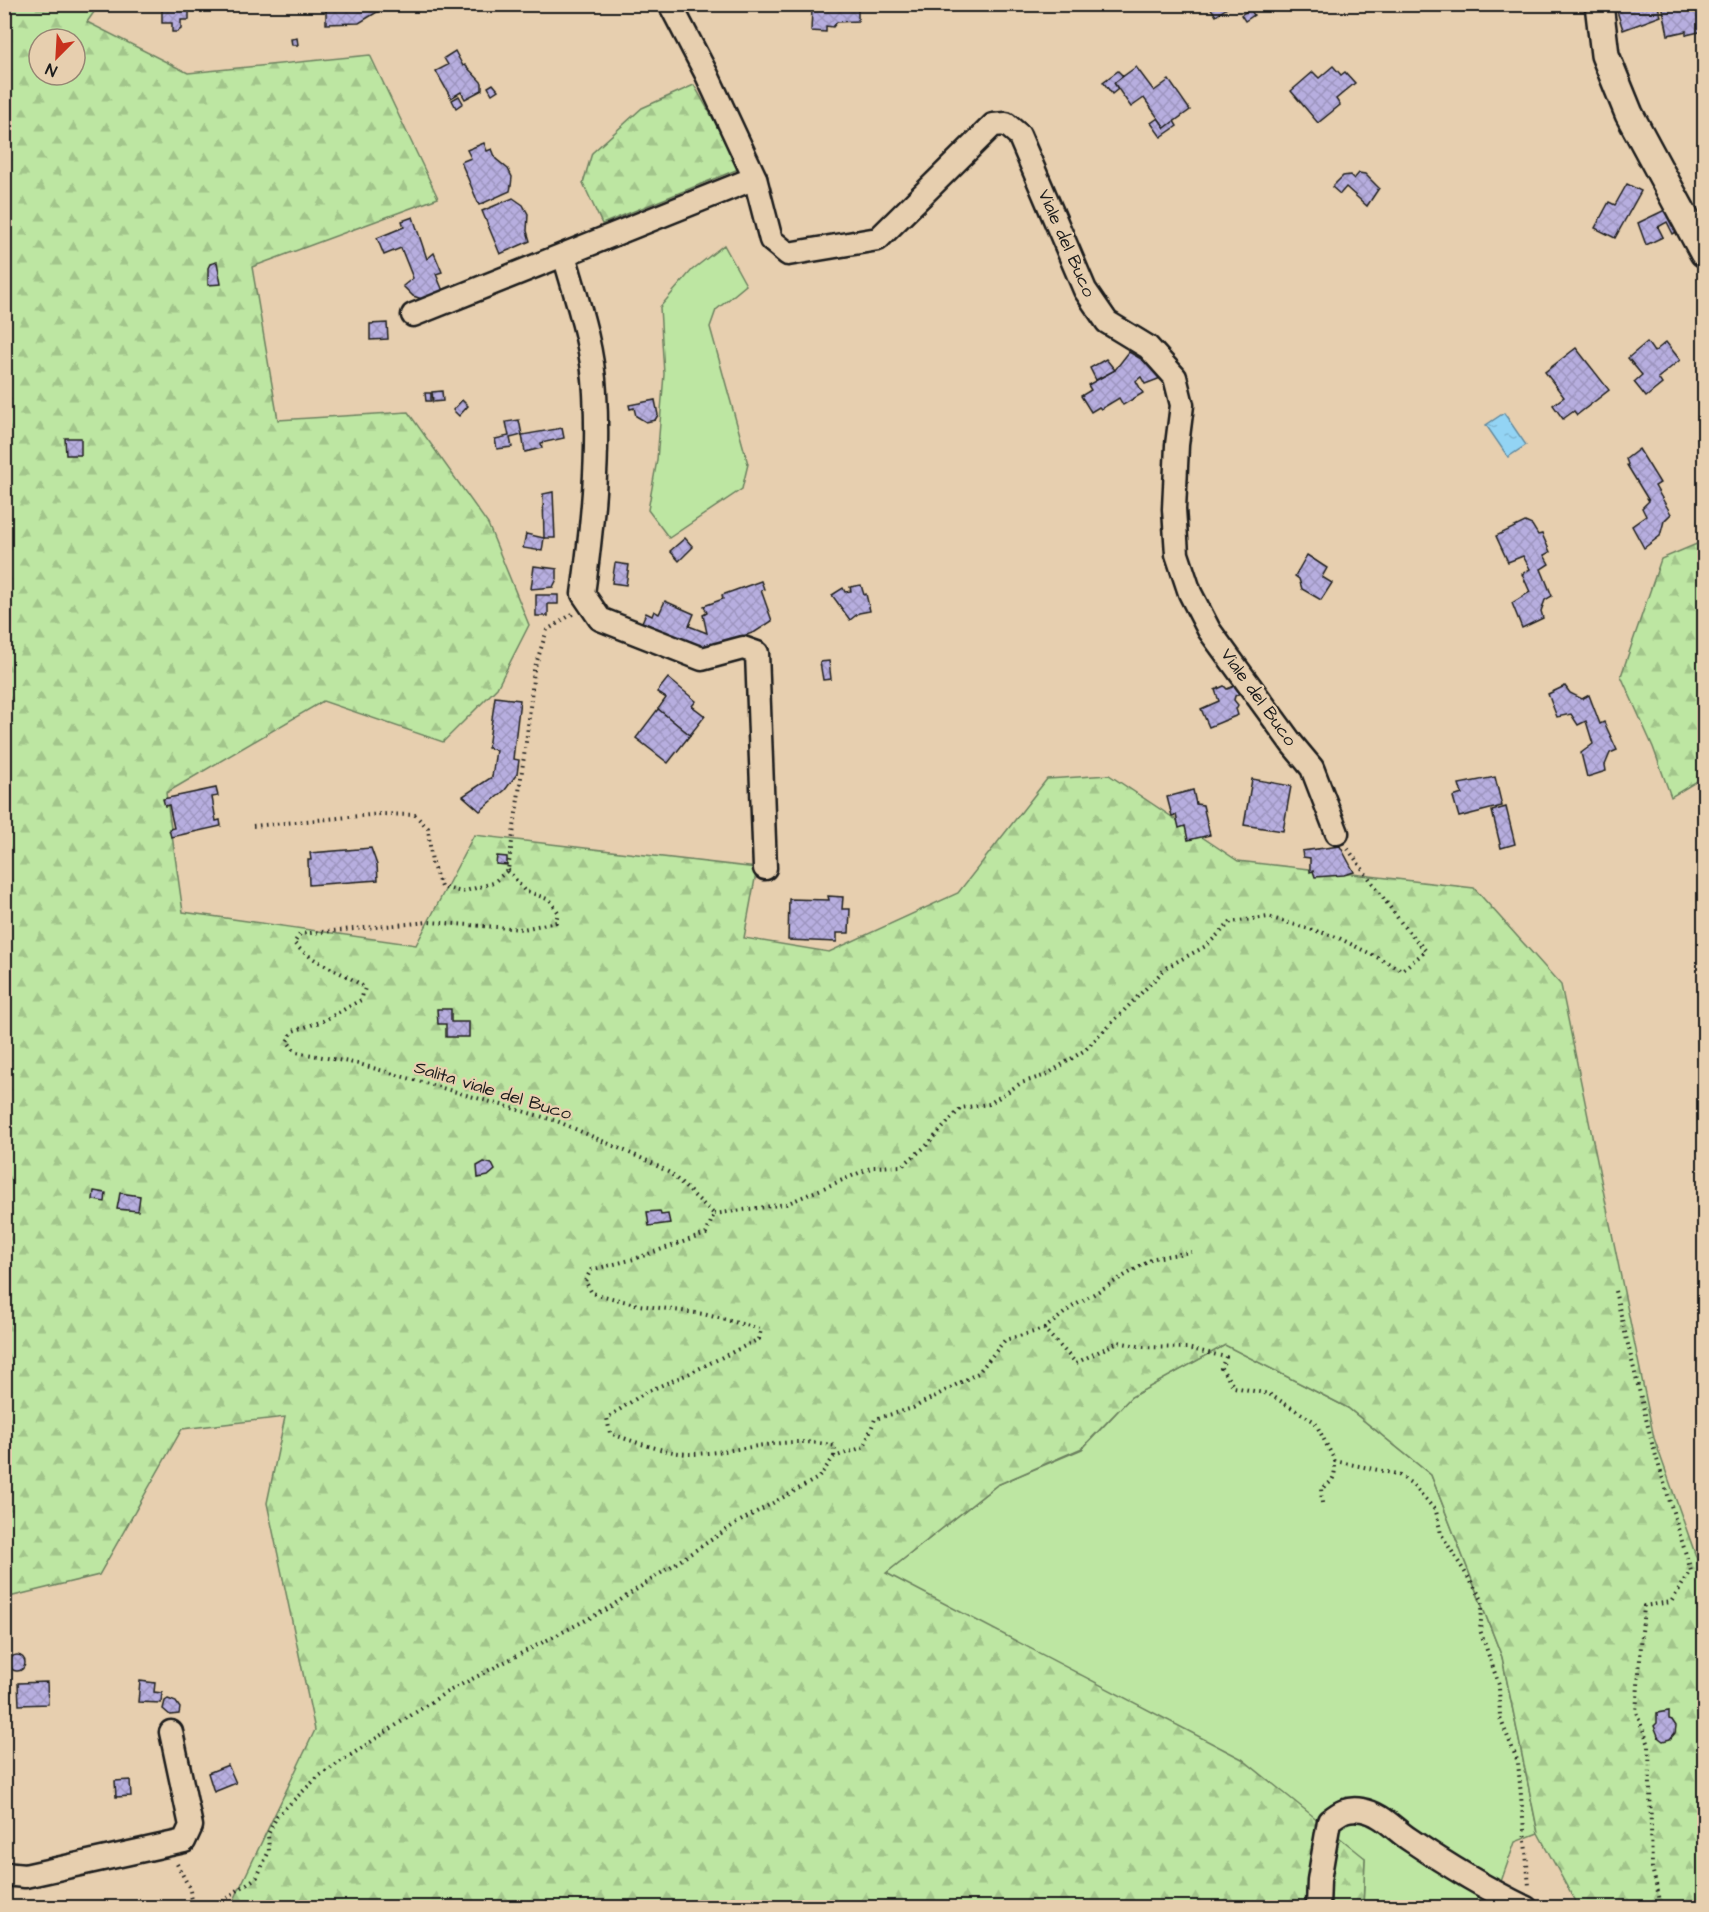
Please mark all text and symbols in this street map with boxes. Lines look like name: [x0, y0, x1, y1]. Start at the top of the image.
north arrow: [27, 27, 87, 87]
text: N: [42, 58, 60, 82]
street label: Viale del Buco: [1032, 185, 1101, 301]
street label: Viale del Buco: [1215, 643, 1303, 751]
street label: Salita viale del Buco: [411, 1055, 575, 1126]

